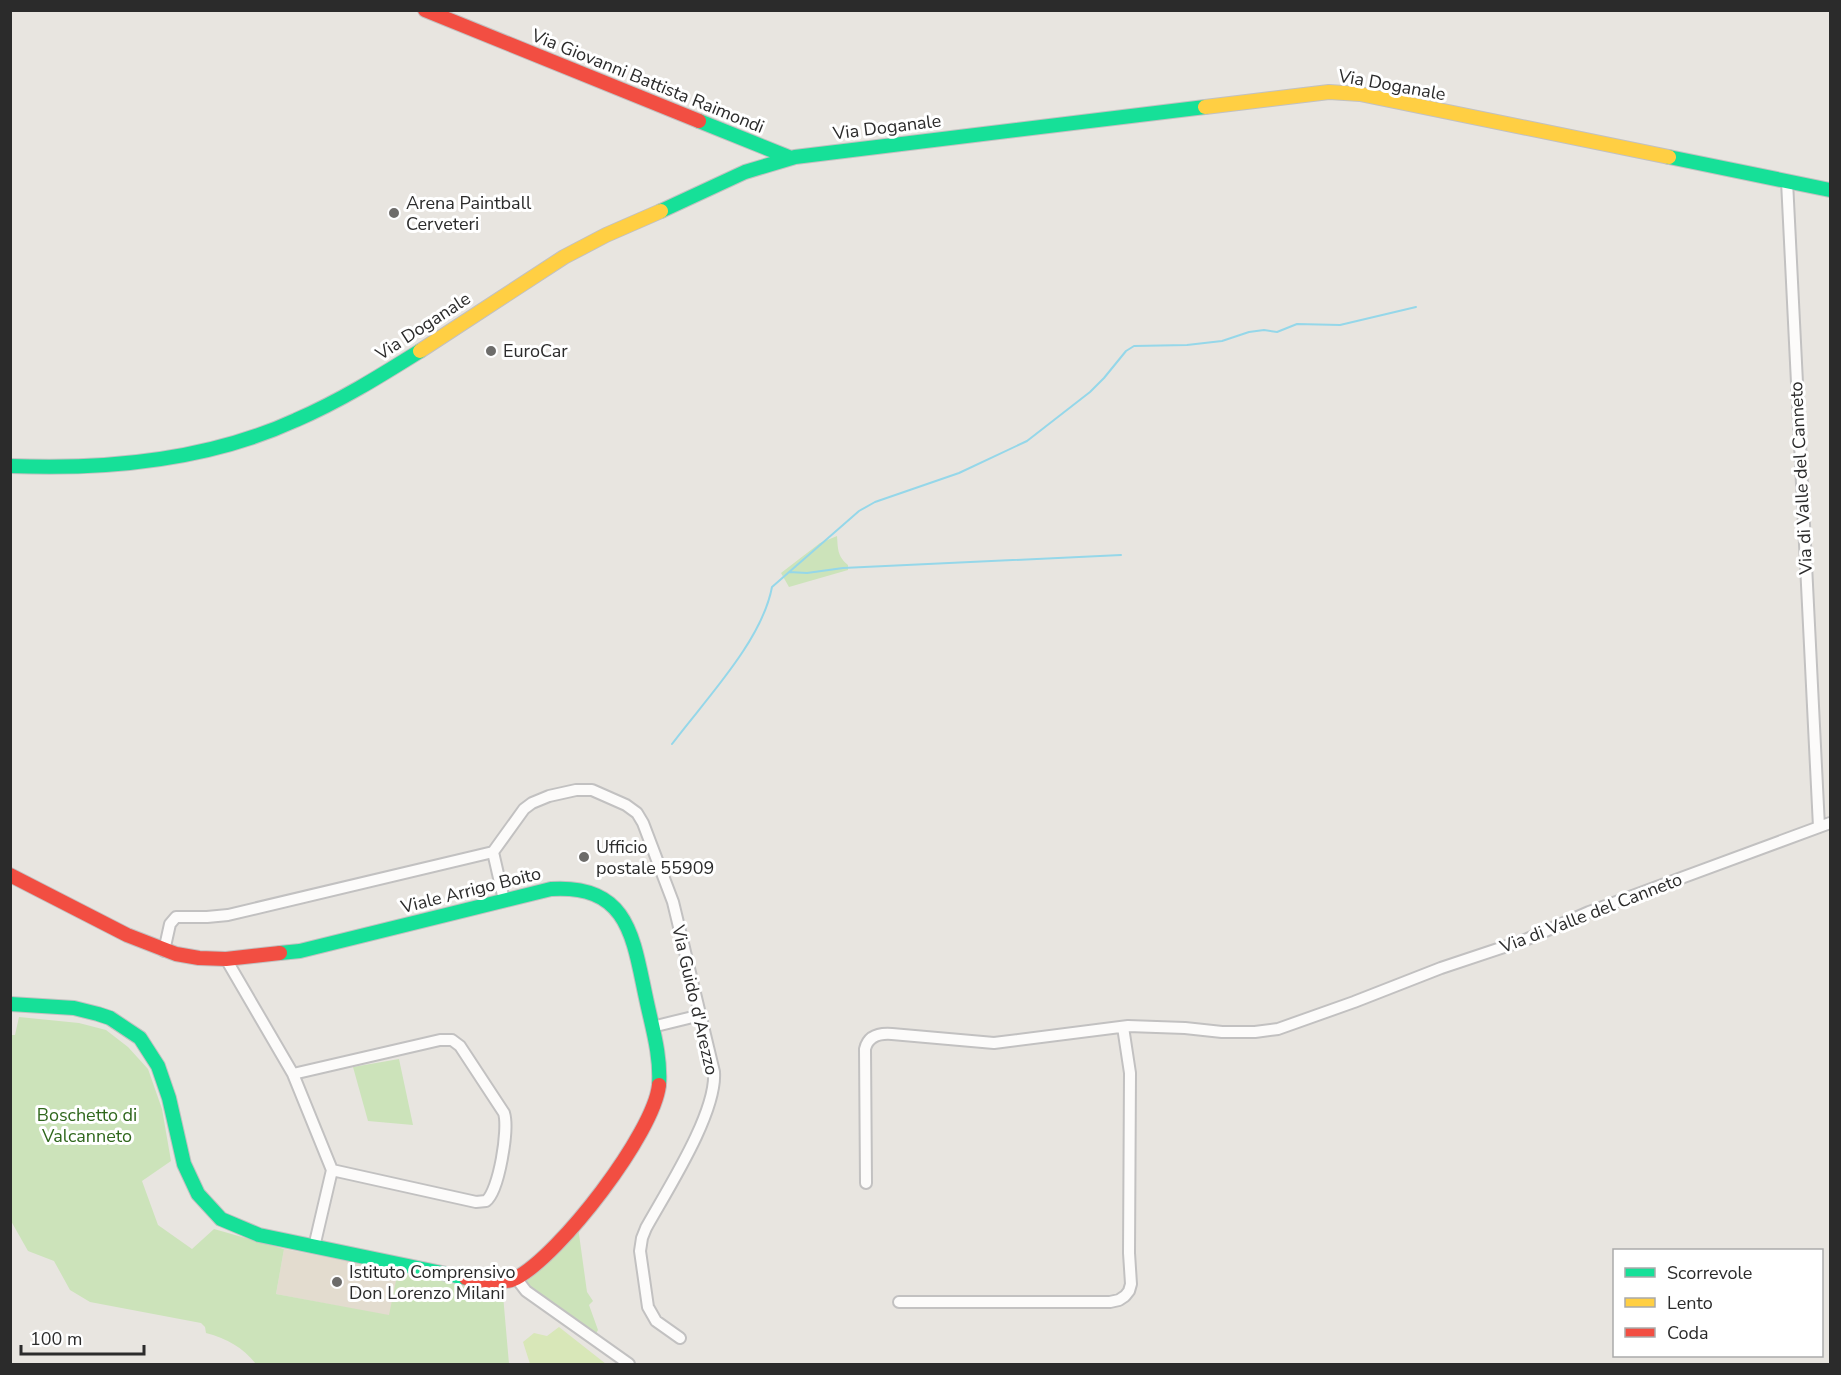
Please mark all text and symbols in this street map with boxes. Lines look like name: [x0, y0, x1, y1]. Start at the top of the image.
street label: Via Giovanni Battista Raimondi: [527, 23, 768, 139]
street label: Via Doganale: [1335, 64, 1448, 106]
street label: Via Doganale: [831, 108, 942, 146]
place label: Arena Paintball Cerveteri: [406, 191, 532, 236]
marker: Arena Paintball Cerveteri: [387, 206, 401, 220]
street label: Via Doganale: [370, 286, 475, 366]
place label: EuroCar: [503, 339, 568, 363]
marker: EuroCar: [484, 344, 498, 358]
street label: Via di Valle del Canneto: [1784, 381, 1818, 576]
place label: Ufficio postale 55909: [596, 835, 714, 880]
marker: Ufficio postale 55909: [577, 850, 591, 864]
street label: Viale Arrigo Boito: [398, 861, 544, 919]
street label: Via di Valle del Canneto: [1496, 867, 1686, 959]
street label: Via Guido d'Arezzo: [666, 922, 724, 1077]
park label: Boschetto di Valcanneto: [37, 1103, 137, 1148]
legend: [1613, 1249, 1823, 1357]
place label: Istituto Comprensivo Don Lorenzo Milani: [349, 1260, 515, 1305]
text: Scorrevole: [1667, 1261, 1752, 1285]
marker: Istituto Comprensivo Don Lorenzo Milani: [330, 1275, 344, 1289]
text: Lento: [1667, 1291, 1713, 1315]
scale bar: [21, 1318, 144, 1356]
text: Coda: [1667, 1321, 1709, 1345]
text: 100 m: [30, 1327, 82, 1351]

